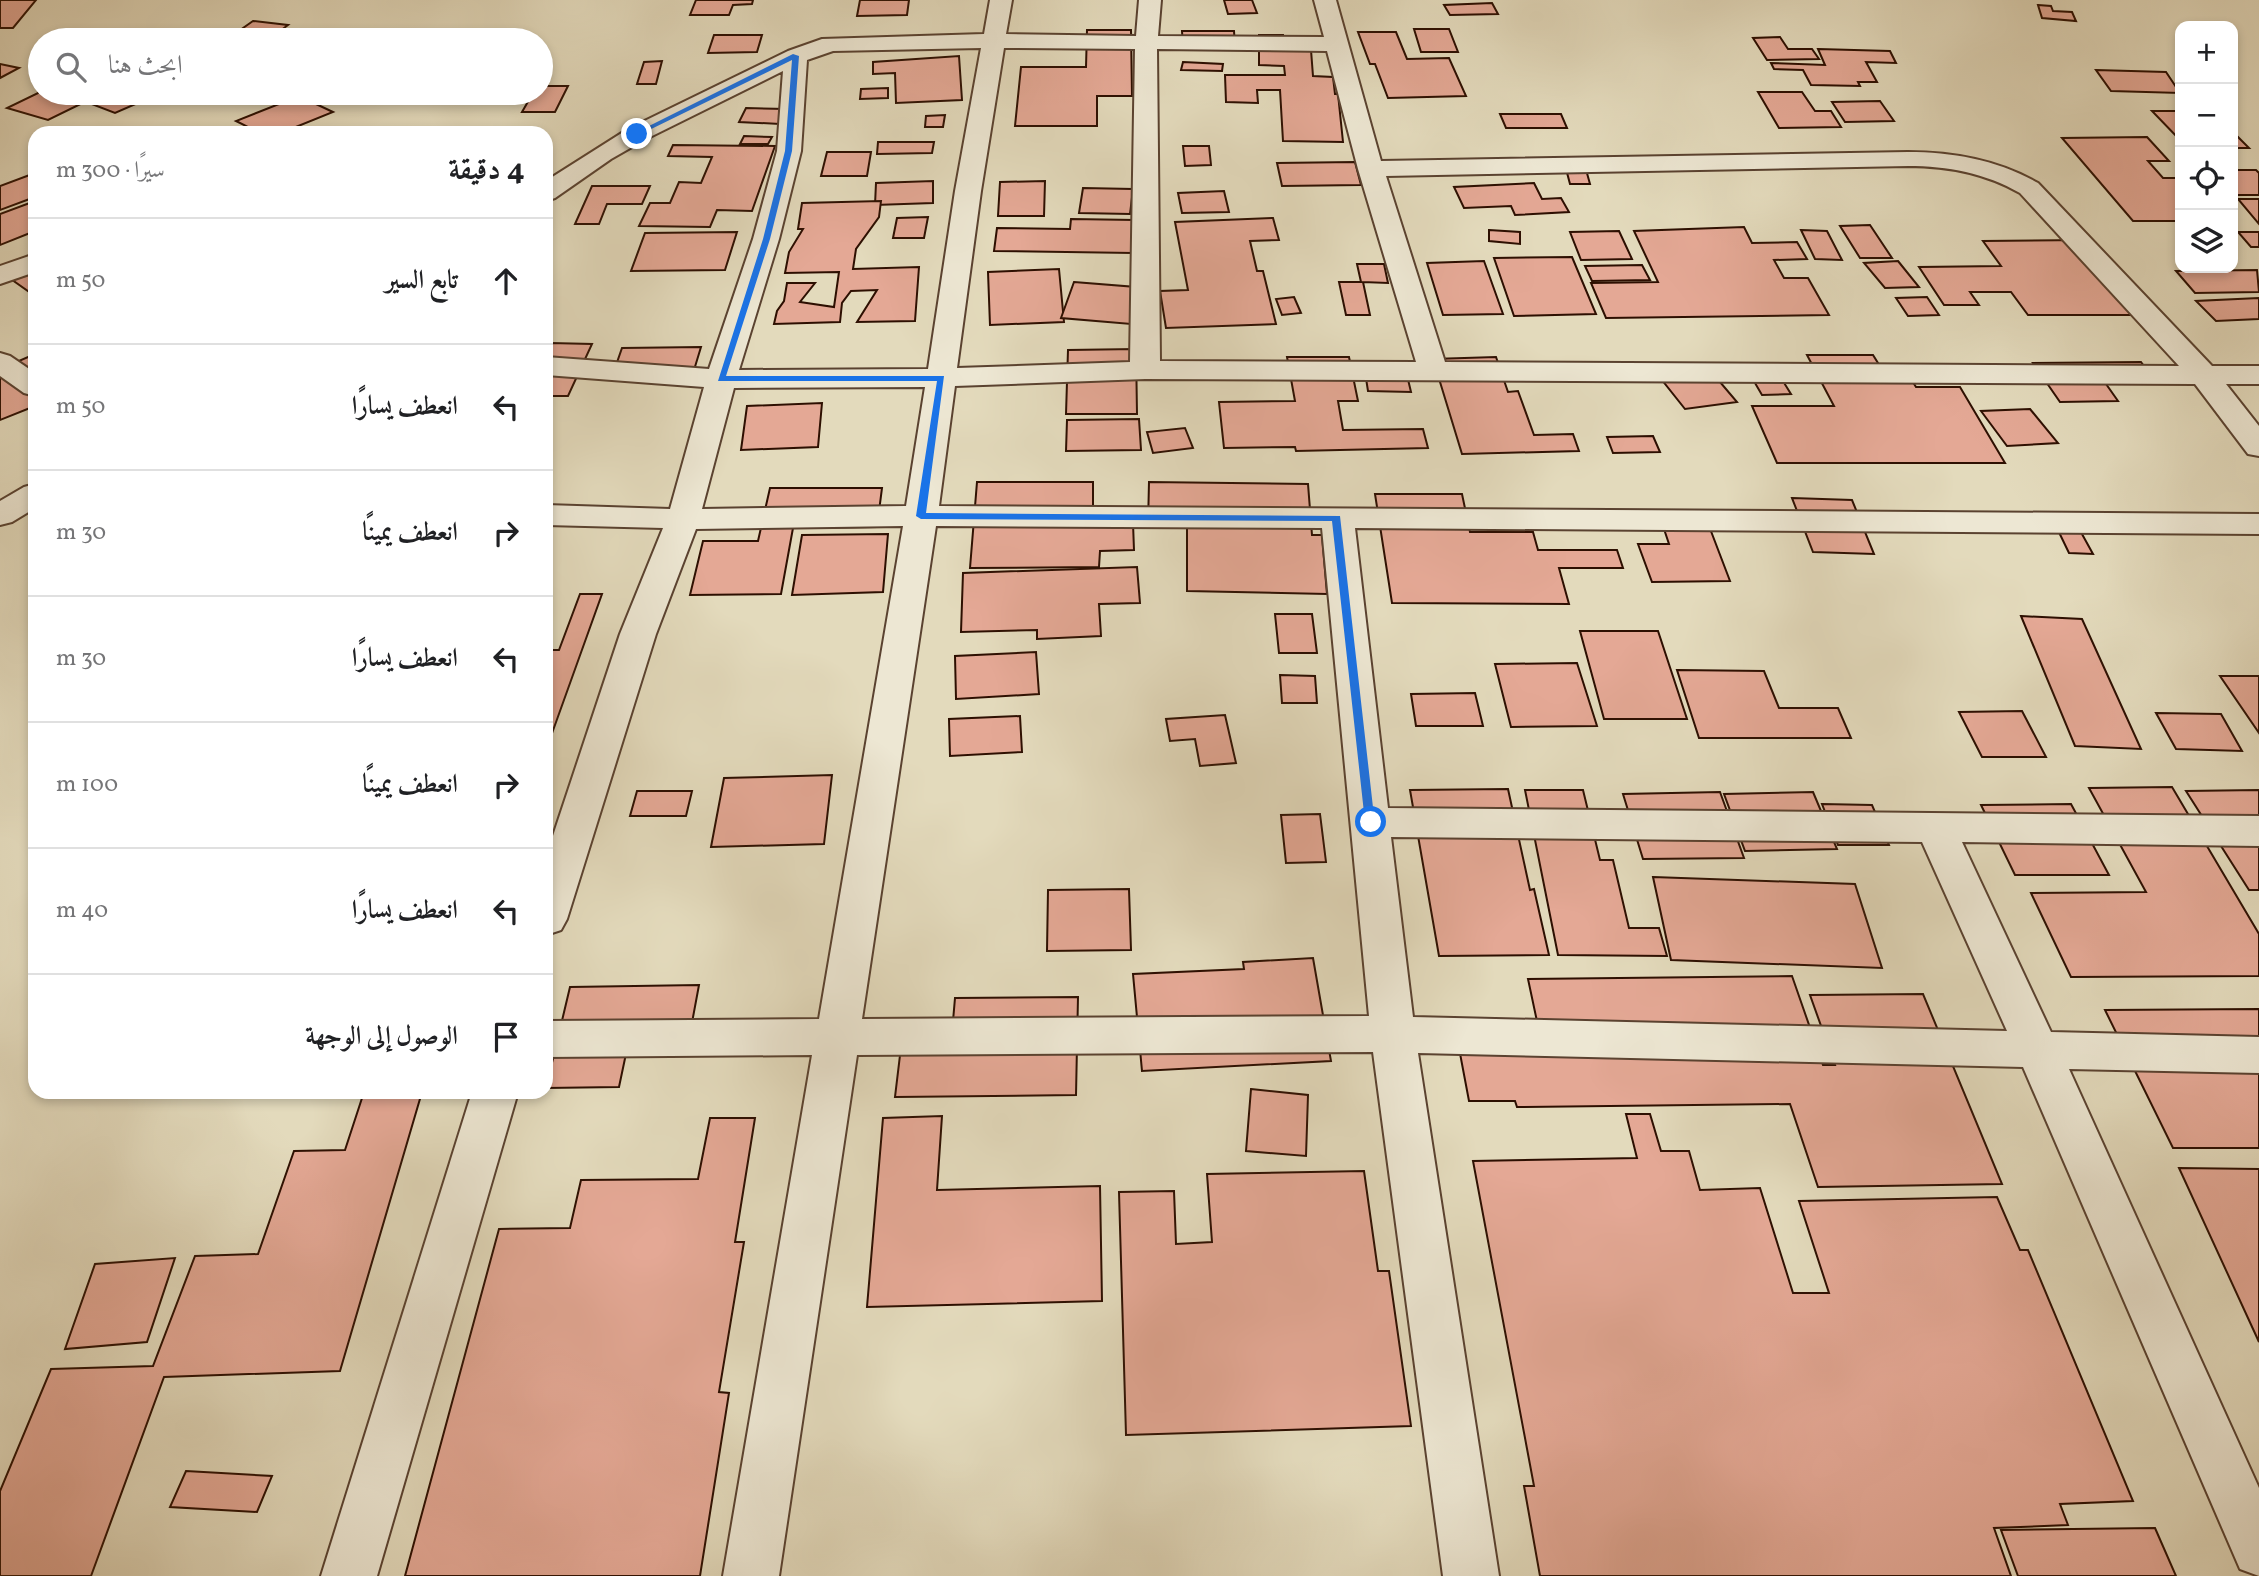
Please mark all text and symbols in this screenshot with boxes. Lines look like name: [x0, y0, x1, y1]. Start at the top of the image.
map controls: [2175, 21, 2238, 273]
button: +: [2175, 21, 2238, 84]
search box: [28, 28, 553, 105]
icon: search: [52, 48, 90, 86]
text: ابحث هنا: [108, 48, 183, 84]
button: −: [2175, 84, 2238, 147]
route end: [621, 118, 652, 149]
button: locate: [2175, 147, 2238, 210]
text: 4 دقيقة: [448, 150, 525, 192]
text: سيرًا · 300 m: [56, 155, 165, 187]
button: layers: [2175, 210, 2238, 273]
icon: ahead: [487, 262, 525, 300]
text: تابع السير: [385, 263, 458, 299]
text: 50 m: [56, 265, 105, 297]
icon: left: [487, 388, 525, 426]
text: انعطف يسارًا: [352, 389, 458, 425]
text: 50 m: [56, 391, 105, 423]
icon: right: [487, 514, 525, 552]
text: انعطف يمينًا: [362, 515, 458, 551]
text: 30 m: [56, 517, 106, 549]
icon: left: [487, 640, 525, 678]
text: انعطف يسارًا: [352, 641, 458, 677]
text: 30 m: [56, 643, 106, 675]
icon: right: [487, 766, 525, 804]
text: انعطف يمينًا: [362, 767, 458, 803]
text: 100 m: [56, 769, 118, 801]
route start: [1355, 806, 1386, 837]
icon: left: [487, 892, 525, 930]
text: انعطف يسارًا: [352, 893, 458, 929]
text: 40 m: [56, 895, 108, 927]
icon: arrive: [487, 1018, 525, 1056]
text: الوصول إلى الوجهة: [305, 1019, 458, 1055]

